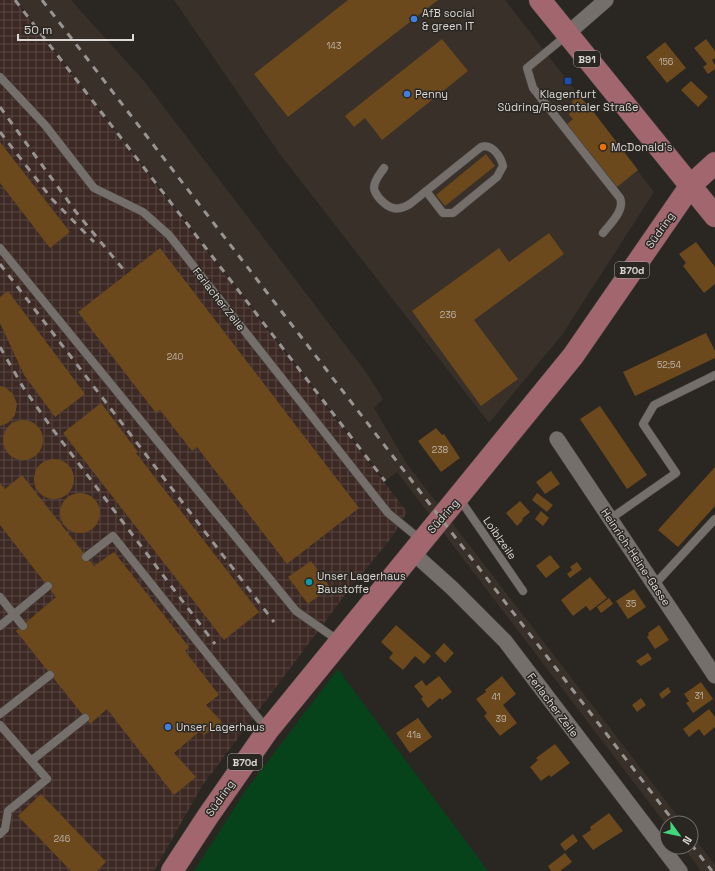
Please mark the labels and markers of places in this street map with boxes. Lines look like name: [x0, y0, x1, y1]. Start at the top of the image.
place label: AfB social & green IT: [422, 6, 475, 33]
marker: AfB social & green IT: [409, 14, 419, 24]
marker: Klagenfurt Südring/Rosentaler Straße: [563, 76, 573, 86]
place label: Penny: [415, 87, 448, 101]
place label: Klagenfurt Südring/Rosentaler Straße: [498, 87, 638, 114]
marker: Penny: [402, 89, 412, 99]
place label: McDonald's: [611, 140, 673, 154]
marker: McDonald's: [598, 142, 608, 152]
place label: Unser Lagerhaus Baustoffe: [317, 569, 406, 596]
marker: Unser Lagerhaus Baustoffe: [304, 577, 314, 587]
place label: Unser Lagerhaus: [176, 720, 265, 734]
marker: Unser Lagerhaus: [163, 722, 173, 732]

